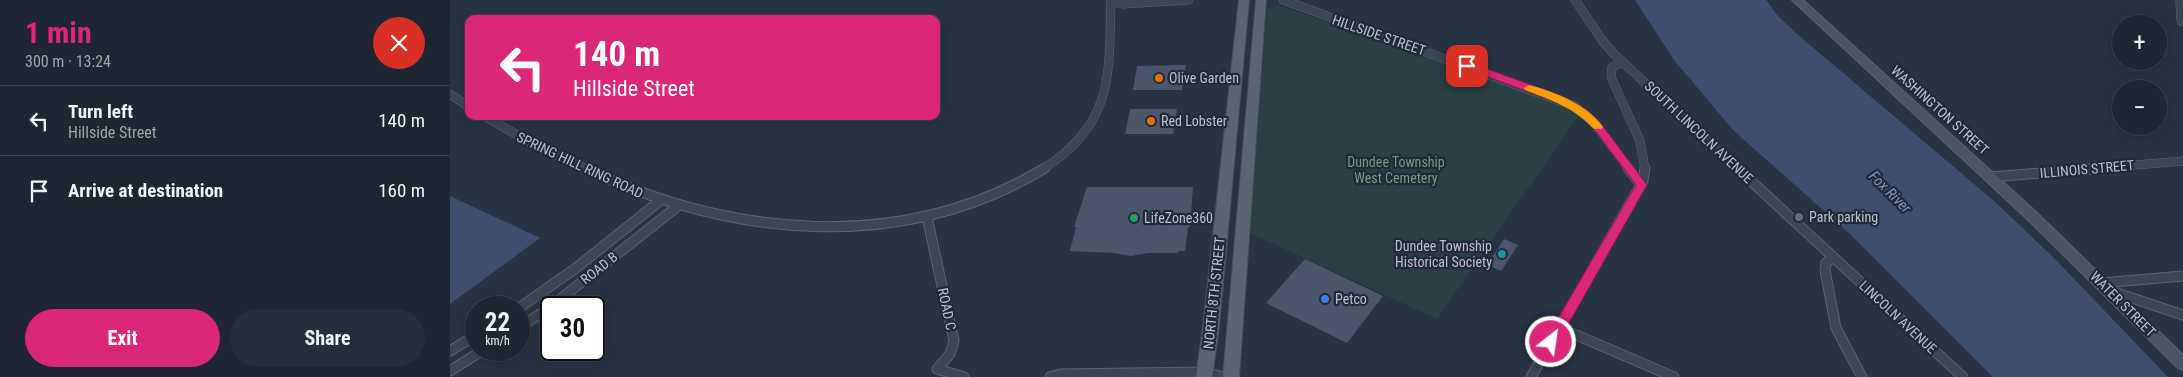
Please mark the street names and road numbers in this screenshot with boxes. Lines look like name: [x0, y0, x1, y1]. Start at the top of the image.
street label: HILLSIDE STREET: [1330, 12, 1428, 58]
street label: WASHINGTON STREET: [1888, 62, 1992, 158]
street label: SOUTH LINCOLN AVENUE: [1642, 78, 1756, 186]
street label: SPRING HILL RING ROAD: [514, 129, 646, 201]
street label: ILLINOIS STREET: [2039, 157, 2135, 181]
street label: NORTH 8TH STREET: [1200, 236, 1228, 350]
street label: ROAD B: [577, 249, 621, 287]
street label: WATER STREET: [2087, 268, 2159, 340]
street label: LINCOLN AVENUE: [1856, 277, 1940, 357]
street label: ROAD C: [935, 286, 959, 332]

